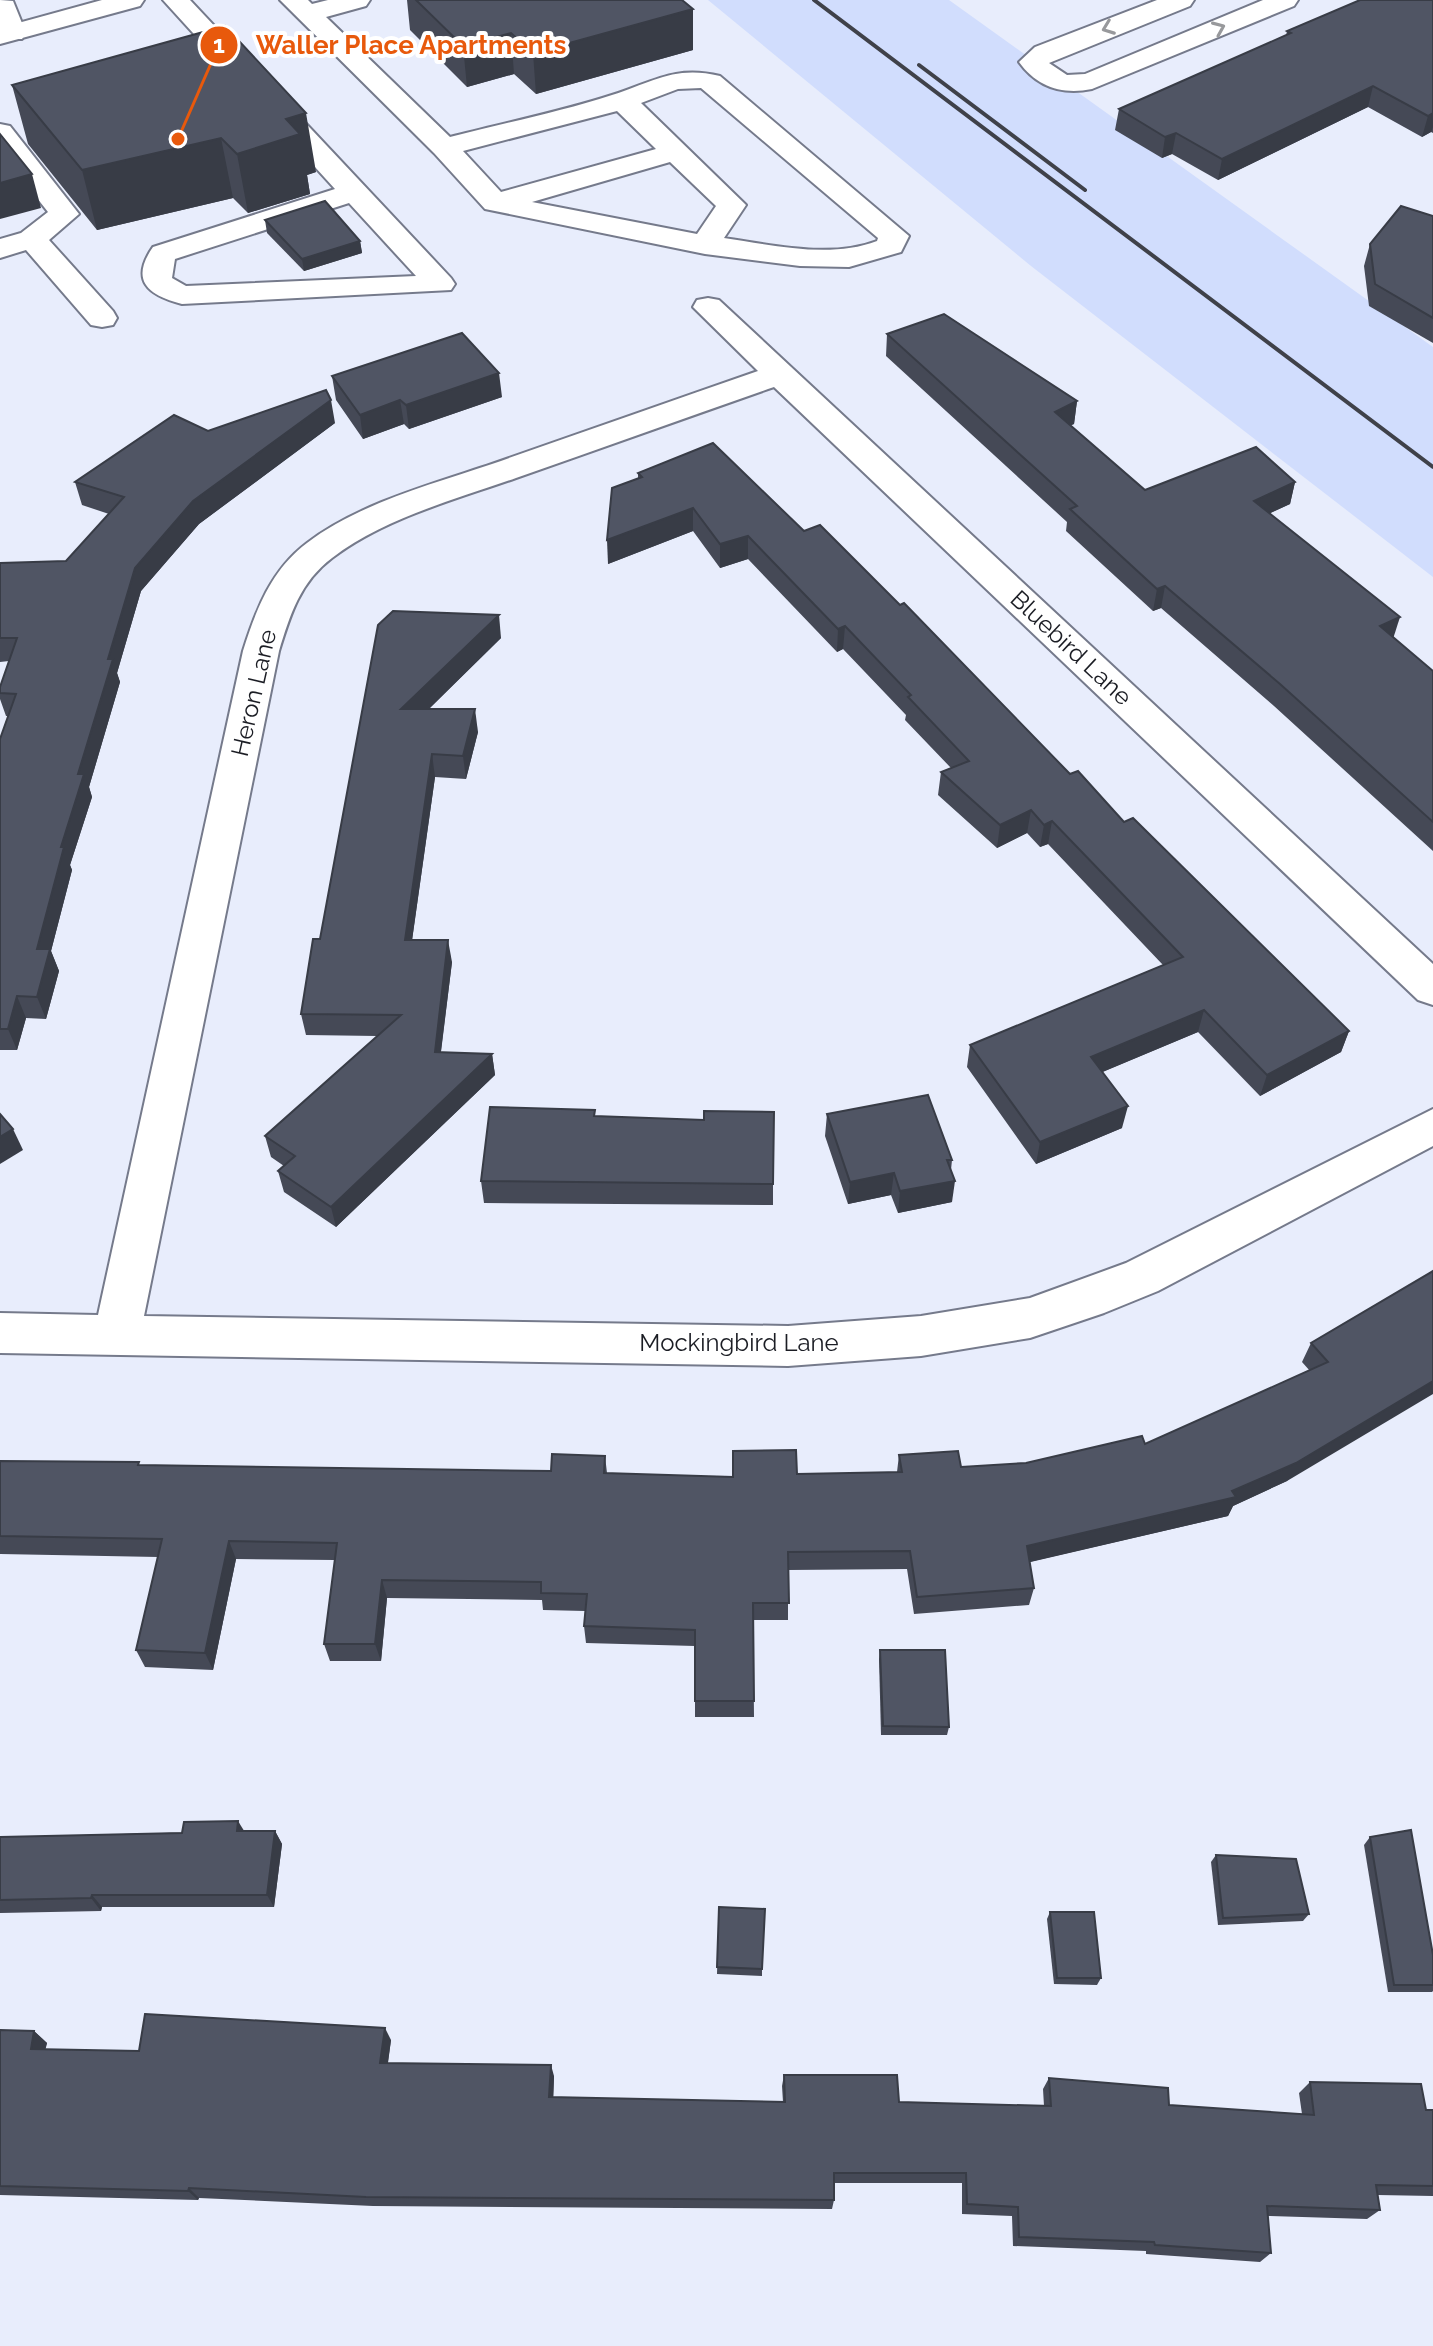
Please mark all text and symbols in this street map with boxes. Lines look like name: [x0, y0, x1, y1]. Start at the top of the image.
one-way arrow: [1102, 18, 1116, 35]
callout: Waller Place Apartments: [199, 20, 583, 70]
one-way arrow: [1211, 21, 1225, 37]
text: 1: [213, 30, 225, 59]
text: Waller Place Apartments: [256, 30, 566, 60]
street label: Bluebird Lane: [1005, 584, 1138, 711]
street label: Heron Lane: [225, 627, 282, 759]
street label: Mockingbird Lane: [639, 1328, 839, 1357]

